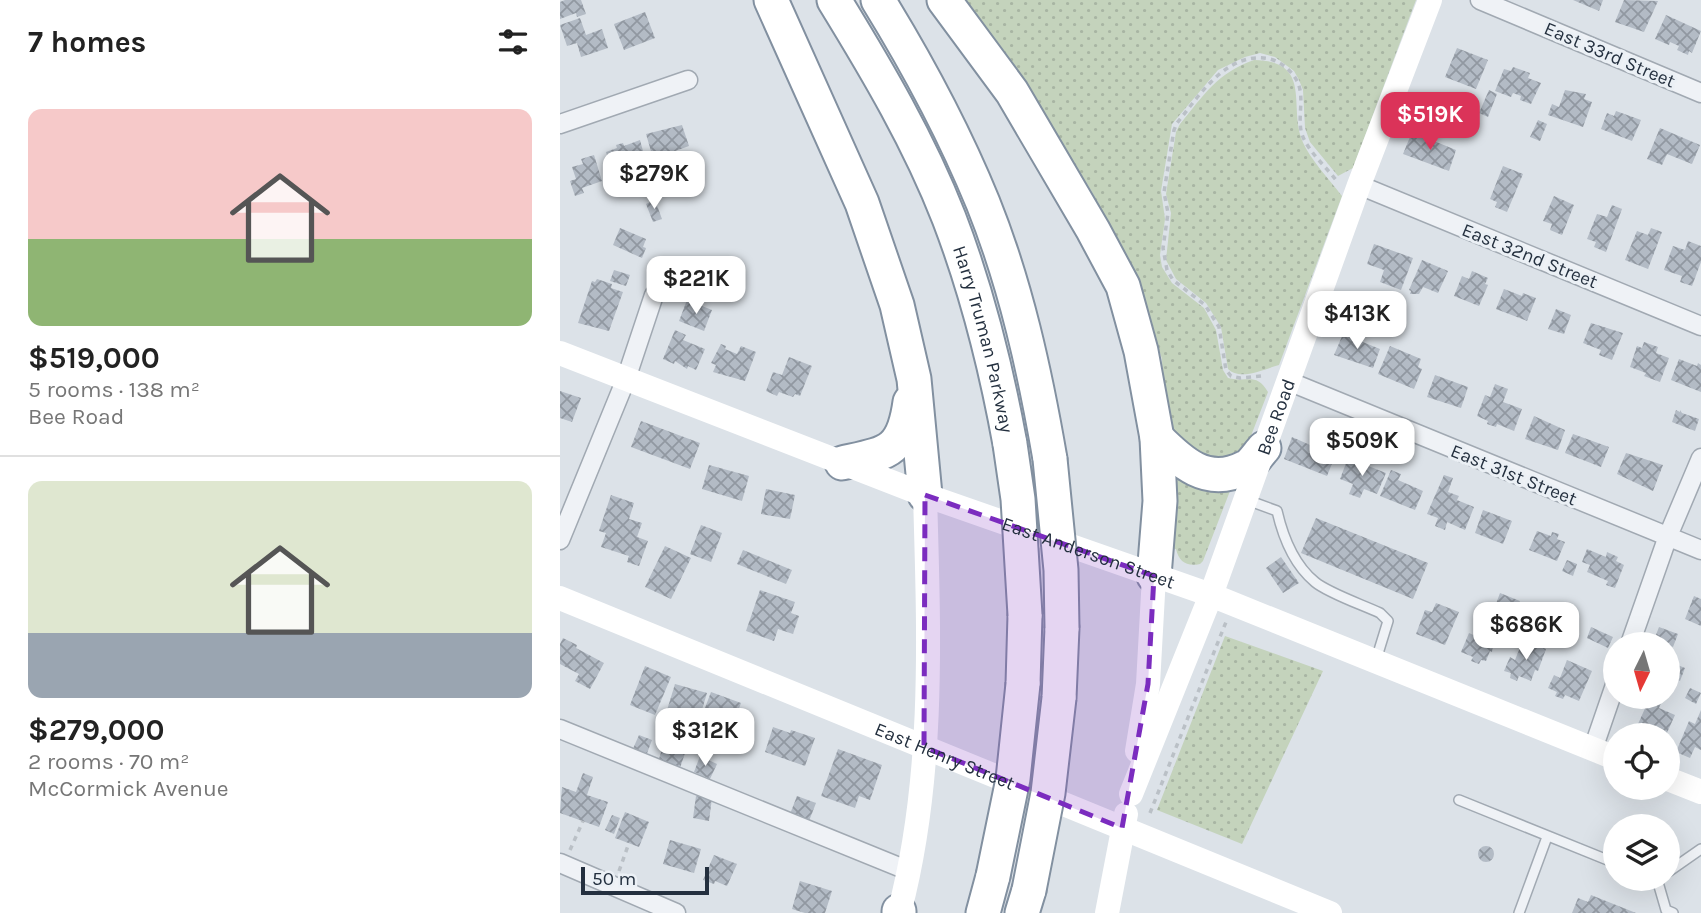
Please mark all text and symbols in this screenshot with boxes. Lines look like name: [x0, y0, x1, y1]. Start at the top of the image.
street label: East 33rd Street: [1541, 17, 1678, 92]
icon: filters: [494, 23, 532, 61]
text: 7 homes: [28, 24, 146, 60]
pin: $519K: [1381, 92, 1479, 152]
text: $519K: [1397, 101, 1463, 128]
pin: $279K: [605, 152, 703, 211]
icon: home: [217, 155, 343, 281]
text: $279K: [619, 160, 689, 187]
street label: East 32nd Street: [1459, 219, 1601, 293]
street label: Harry Truman Parkway: [948, 243, 1018, 435]
pin: $221K: [647, 256, 745, 316]
text: $221K: [663, 265, 729, 292]
pin: $413K: [1308, 292, 1406, 351]
text: $413K: [1323, 300, 1391, 327]
text: $519,000: [28, 340, 160, 376]
text: 5 rooms · 138 m²: [28, 376, 200, 403]
street label: Bee Road: [1252, 376, 1300, 458]
text: Bee Road: [28, 403, 124, 430]
pin: $509K: [1313, 419, 1411, 478]
text: $509K: [1326, 427, 1398, 454]
street label: East 31st Street: [1447, 440, 1580, 510]
street label: East Anderson Street: [999, 513, 1178, 594]
icon: home: [217, 527, 343, 653]
pin: $686K: [1477, 602, 1575, 662]
text: $686K: [1489, 611, 1563, 638]
north arrow: [1603, 632, 1680, 709]
map controls: [1603, 632, 1680, 891]
pin: $312K: [656, 708, 754, 768]
text: $279,000: [28, 712, 165, 748]
text: $312K: [671, 717, 739, 744]
street label: East Henry Street: [871, 718, 1018, 795]
button: locate: [1603, 723, 1680, 800]
text: 2 rooms · 70 m²: [28, 748, 190, 775]
text: McCormick Avenue: [28, 775, 229, 802]
button: layers: [1603, 814, 1680, 891]
scale bar: [581, 864, 709, 896]
text: 50 m: [592, 868, 636, 890]

